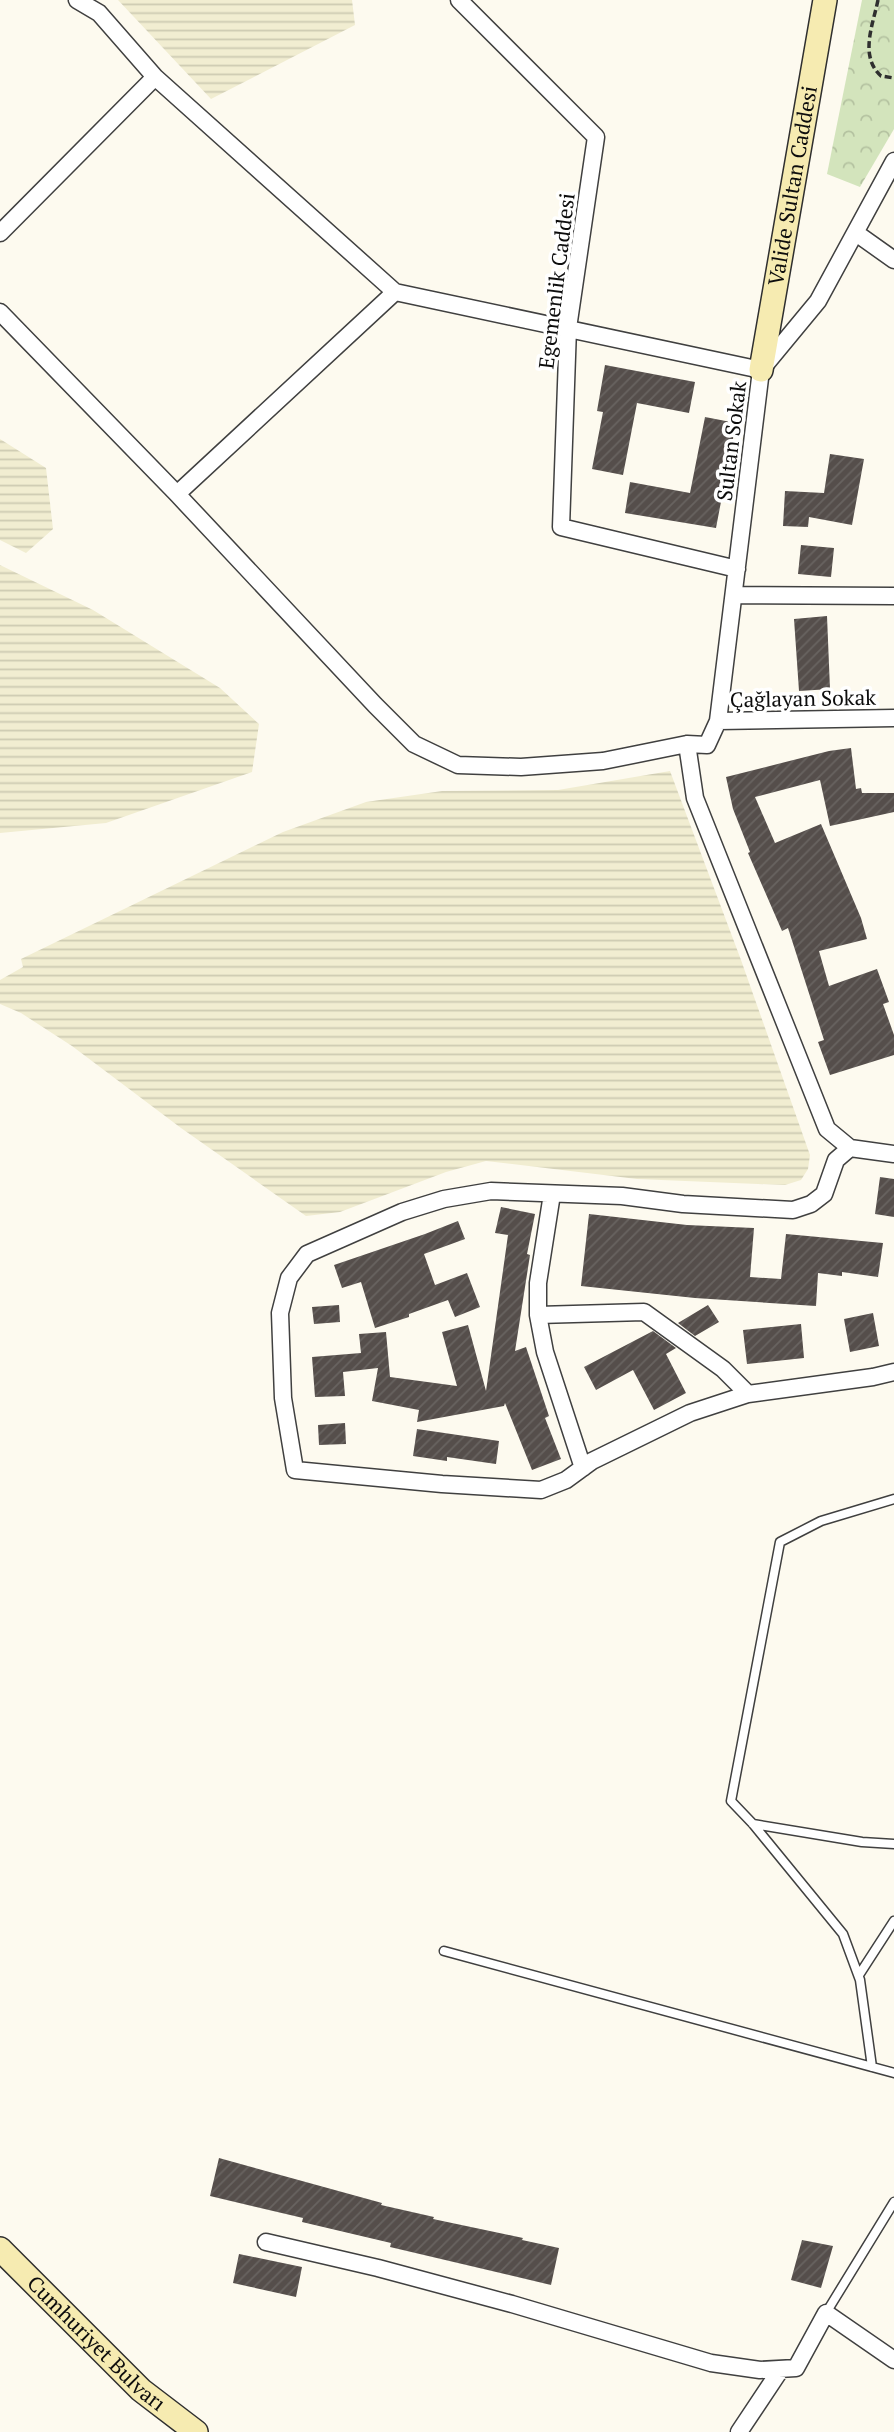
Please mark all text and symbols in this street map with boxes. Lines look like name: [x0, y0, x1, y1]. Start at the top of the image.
street label: Valide Sultan Caddesi: [761, 83, 823, 288]
street label: Egemenlik Caddesi: [531, 191, 581, 370]
street label: Sultan Sokak: [710, 379, 752, 503]
street label: Çağlayan Sokak: [730, 683, 876, 713]
street label: Cumhuriyet Bulvarı: [21, 2269, 172, 2417]

